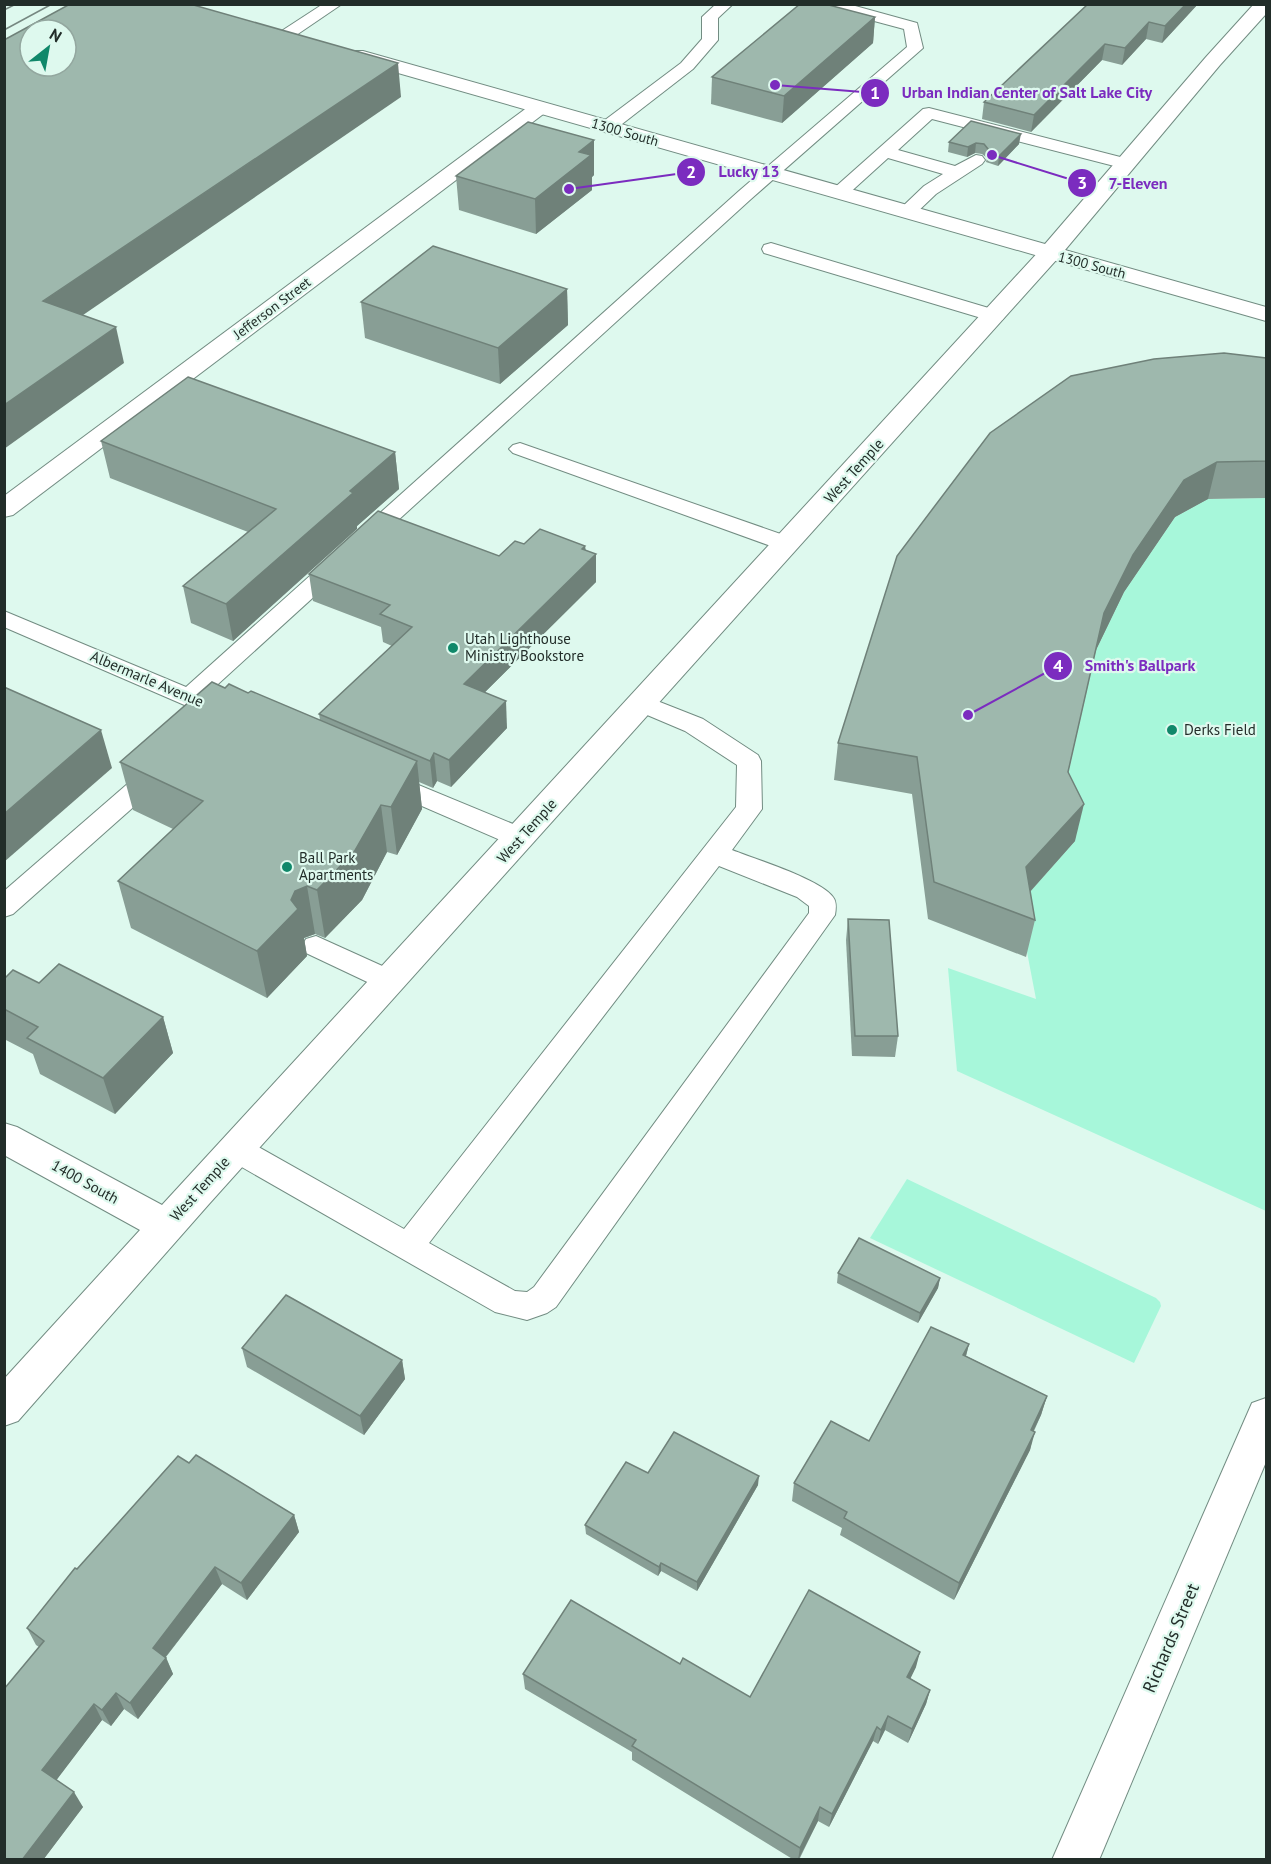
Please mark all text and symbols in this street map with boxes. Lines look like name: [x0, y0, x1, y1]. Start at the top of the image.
north arrow: [18, 18, 78, 78]
text: N: [46, 24, 65, 46]
callout: Urban Indian Center of Salt Lake City: [860, 76, 1165, 110]
text: 1: [870, 81, 880, 104]
text: Urban Indian Center of Salt Lake City: [902, 82, 1153, 102]
street label: 1300 South: [589, 114, 661, 150]
callout: Lucky 13: [676, 155, 792, 189]
text: 2: [686, 160, 696, 183]
text: Lucky 13: [718, 161, 780, 181]
callout: 7-Eleven: [1067, 166, 1180, 200]
text: 3: [1077, 171, 1087, 194]
text: 7-Eleven: [1108, 173, 1168, 193]
street label: 1300 South: [1056, 247, 1128, 283]
street label: Jefferson Street: [229, 273, 315, 344]
street label: West Temple: [820, 434, 888, 507]
place label: Utah Lighthouse Ministry Bookstore: [465, 629, 584, 665]
marker: Utah Lighthouse Ministry Bookstore: [446, 641, 460, 655]
street label: Albermarle Avenue: [88, 646, 207, 711]
callout: Smith's Ballpark: [1043, 649, 1208, 683]
text: 4: [1053, 654, 1063, 677]
text: Smith's Ballpark: [1085, 655, 1195, 675]
place label: Derks Field: [1184, 720, 1256, 739]
marker: Derks Field: [1165, 723, 1179, 737]
street label: West Temple: [493, 794, 561, 867]
place label: Ball Park Apartments: [299, 848, 373, 884]
marker: Ball Park Apartments: [280, 860, 294, 874]
street label: West Temple: [166, 1152, 234, 1225]
street label: 1400 South: [48, 1155, 122, 1208]
street label: Richards Street: [1137, 1580, 1204, 1696]

